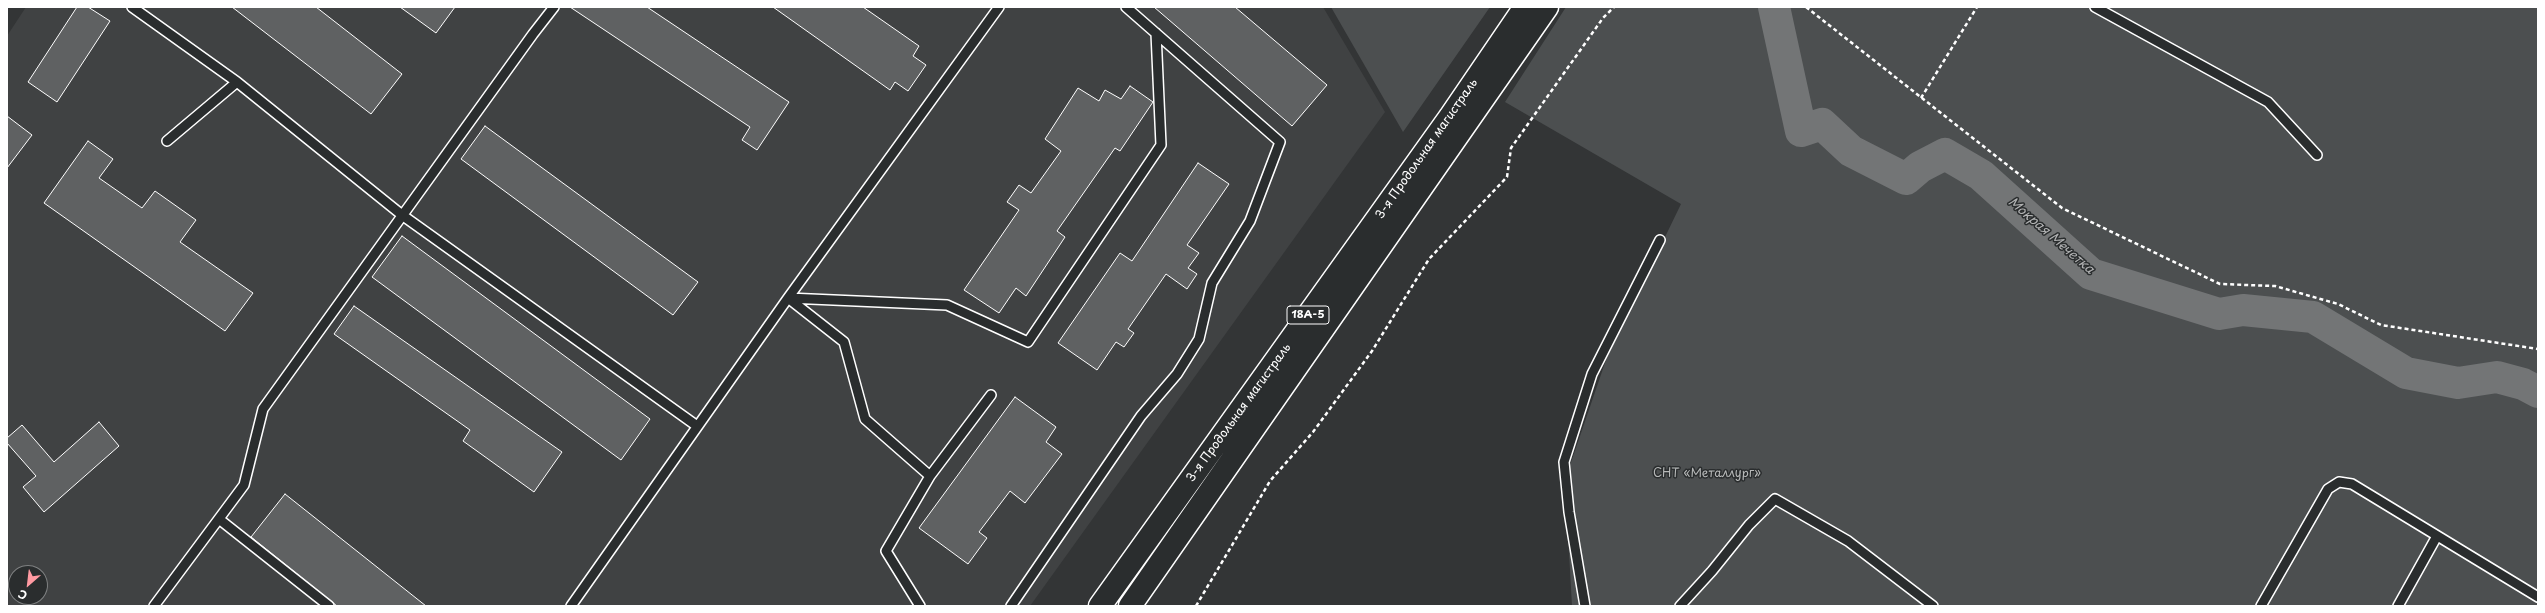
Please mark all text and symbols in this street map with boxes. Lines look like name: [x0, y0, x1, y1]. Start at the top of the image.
street label: 3-я Продольная магистраль: [1373, 76, 1481, 222]
water label: Мокрая Мечетка: [2005, 194, 2097, 278]
road number: 18А-5: [1287, 306, 1329, 324]
street label: 3-я Продольная магистраль: [1184, 341, 1294, 485]
park label: СНТ «Металлург»: [1653, 467, 1761, 481]
north arrow: [8, 565, 48, 605]
text: С: [15, 586, 30, 605]

